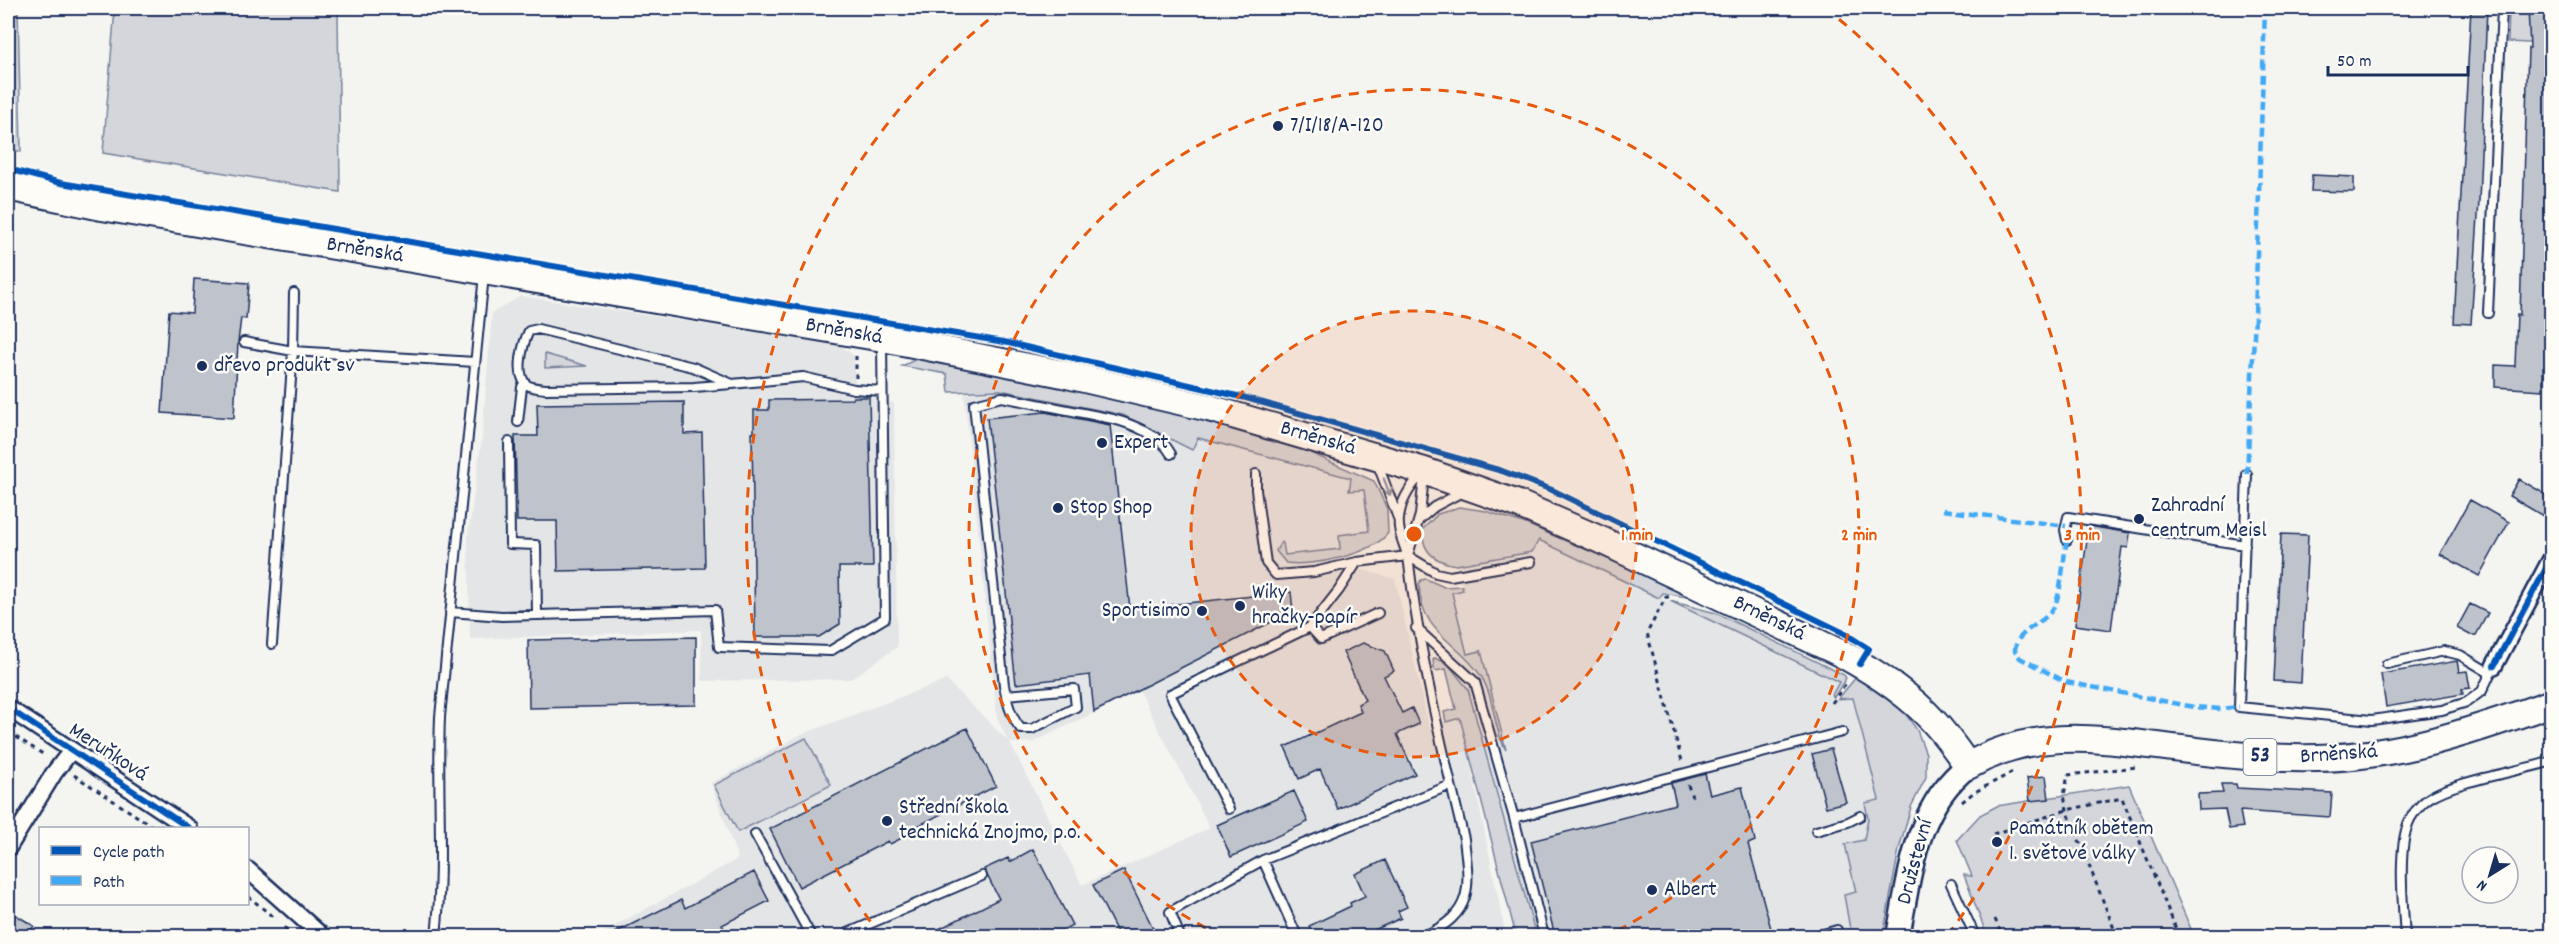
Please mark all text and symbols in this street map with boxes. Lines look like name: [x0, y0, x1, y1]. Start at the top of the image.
scale bar: [2328, 39, 2468, 77]
text: 50 m: [2337, 50, 2372, 75]
place label: 7/I/18/A-120: [1290, 111, 1384, 142]
marker: 7/I/18/A-120: [1271, 119, 1285, 133]
street label: Brněnská: [324, 230, 406, 272]
street label: Brněnská: [803, 310, 885, 354]
place label: dřevo produkt sv: [214, 351, 355, 382]
marker: dřevo produkt sv: [195, 359, 209, 373]
street label: Brněnská: [1276, 413, 1360, 465]
place label: Expert: [1114, 428, 1168, 459]
marker: Expert: [1095, 436, 1109, 450]
one-way arrow: [1383, 477, 1394, 496]
place label: Zahradní centrum Meisl: [2151, 491, 2267, 547]
place label: Stop Shop: [1070, 493, 1153, 524]
marker: Stop Shop: [1051, 501, 1065, 515]
marker: Zahradní centrum Meisl: [2132, 512, 2146, 526]
centre of rings: [1404, 524, 1424, 544]
text: 1 min: [1621, 524, 1653, 549]
text: 2 min: [1841, 524, 1877, 549]
text: 3 min: [2064, 524, 2100, 549]
place label: Wiky hračky-papír: [1252, 578, 1359, 634]
street label: Brněnská: [1727, 588, 1811, 650]
place label: Sportisimo: [1102, 596, 1190, 627]
marker: Wiky hračky-papír: [1233, 599, 1247, 613]
marker: Sportisimo: [1195, 604, 1209, 618]
street label: Meruňková: [62, 716, 154, 790]
street label: Brněnská: [2299, 737, 2379, 773]
road number: 53: [2244, 739, 2276, 775]
place label: Střední škola technická Znojmo, p.o.: [899, 793, 1081, 849]
marker: Střední škola technická Znojmo, p.o.: [880, 814, 894, 828]
street label: Družstevní: [1890, 814, 1943, 908]
place label: Památník obětem 1. světové války: [2009, 814, 2154, 870]
legend: [39, 827, 249, 905]
marker: Památník obětem 1. světové války: [1990, 835, 2004, 849]
text: Cycle path: [93, 841, 164, 866]
north arrow: [2460, 845, 2520, 905]
text: Path: [93, 871, 125, 896]
text: N: [2472, 873, 2493, 897]
place label: Albert: [1664, 875, 1717, 906]
marker: Albert: [1645, 883, 1659, 897]

